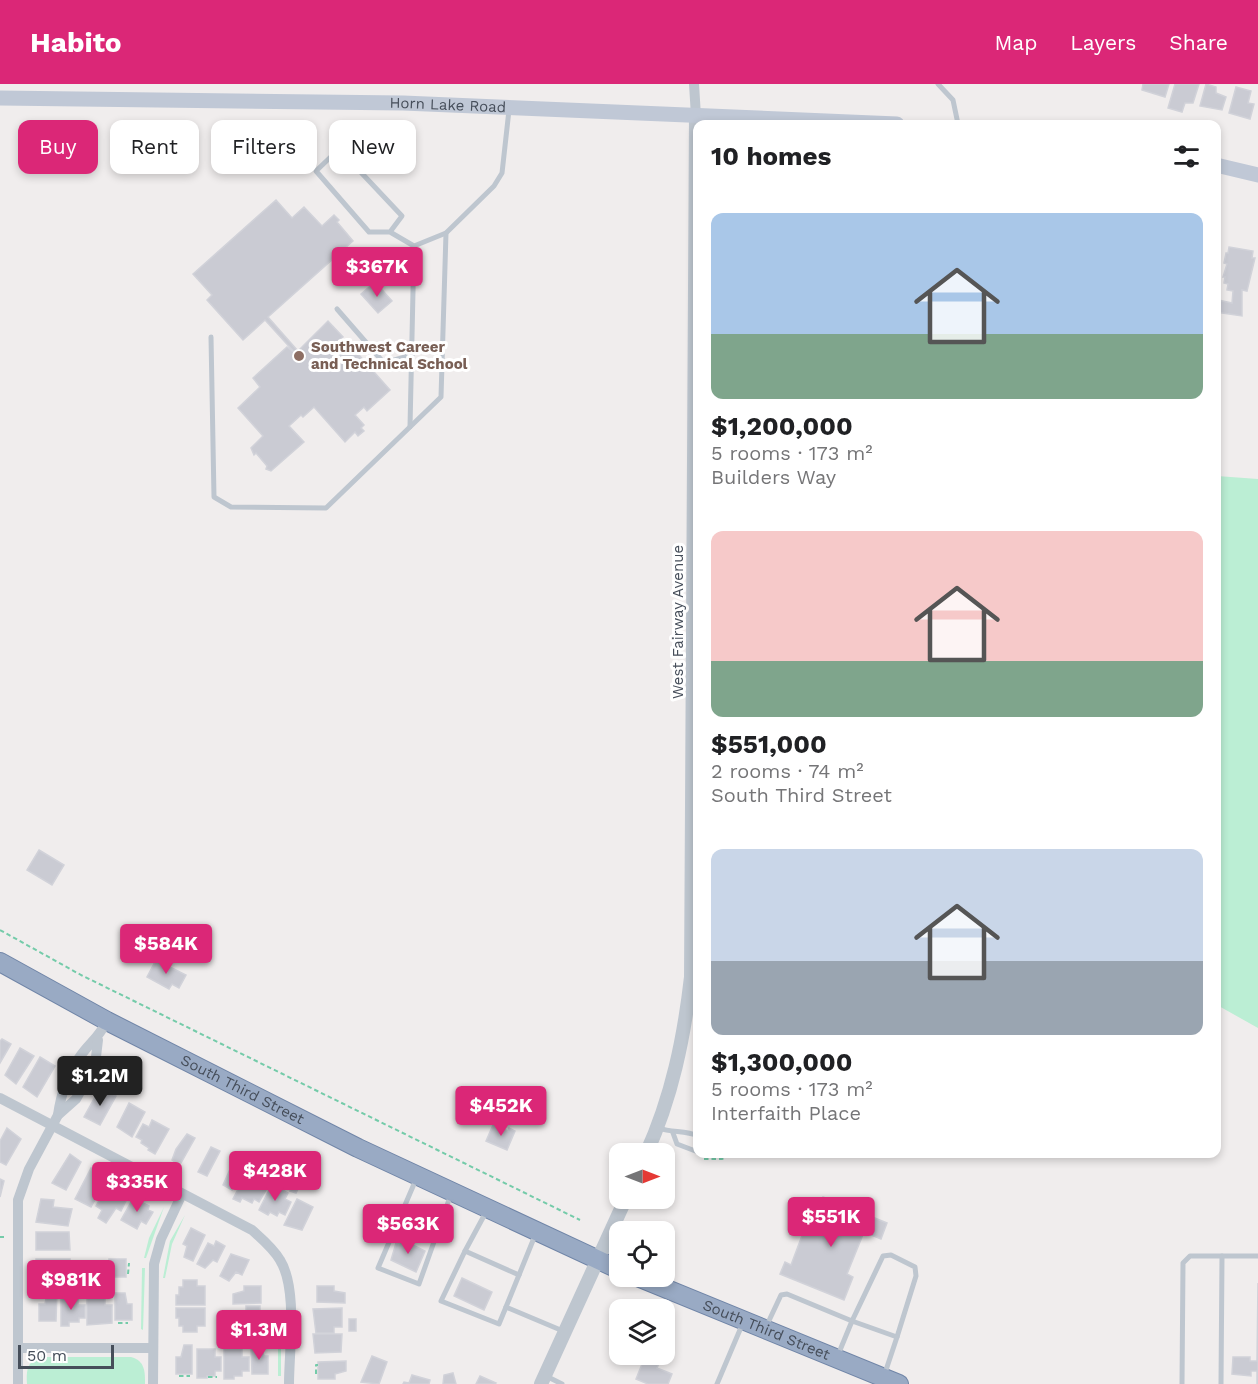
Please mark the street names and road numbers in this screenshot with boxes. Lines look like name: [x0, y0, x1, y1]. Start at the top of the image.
street label: Horn Lake Road: [390, 94, 507, 116]
street label: West Fairway Avenue: [669, 545, 687, 699]
street label: South Third Street: [178, 1051, 308, 1129]
street label: South Third Street: [700, 1296, 833, 1364]

